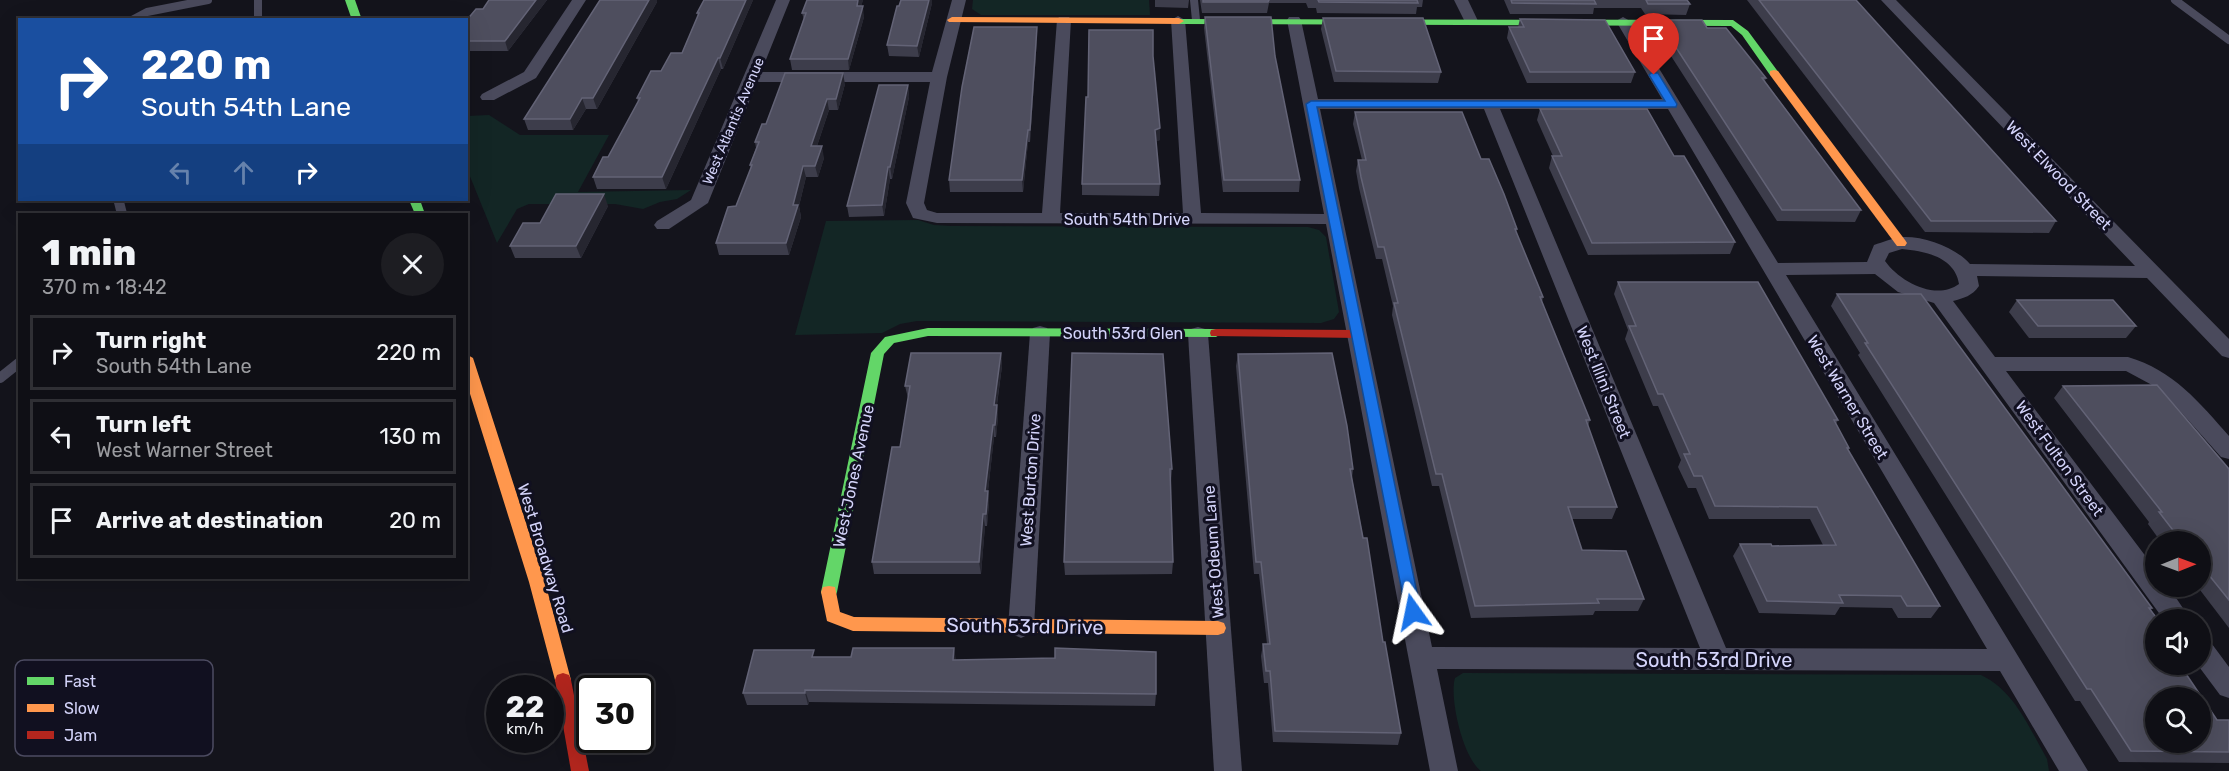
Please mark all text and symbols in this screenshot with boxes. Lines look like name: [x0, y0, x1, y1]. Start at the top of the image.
pin: [1628, 13, 1679, 75]
icon: arrive: [1637, 22, 1670, 55]
text: 220 m: [141, 40, 272, 90]
icon: right: [42, 42, 120, 120]
street label: West Atlantis Avenue: [699, 55, 768, 187]
text: South 54th Lane: [141, 91, 351, 123]
street label: West Elwood Street: [2002, 117, 2116, 234]
icon: left: [164, 156, 197, 189]
icon: ahead: [227, 156, 260, 189]
icon: right: [290, 156, 323, 189]
street label: South 54th Drive: [1064, 210, 1190, 229]
text: 1 min: [42, 231, 136, 274]
button: close: [381, 233, 444, 296]
text: 370 m · 18:42: [42, 275, 167, 299]
street label: West Illini Street: [1572, 323, 1635, 441]
street label: South 53rd Glen: [1063, 324, 1183, 343]
text: Turn right: [96, 327, 206, 354]
street label: West Warner Street: [1803, 332, 1892, 463]
icon: right: [45, 336, 78, 369]
text: 220 m: [376, 339, 441, 366]
text: South 54th Lane: [96, 354, 252, 378]
street label: West Fulton Street: [2011, 397, 2108, 520]
street label: West Jones Avenue: [829, 403, 878, 549]
text: Turn left: [96, 411, 191, 438]
street label: West Burton Drive: [1016, 413, 1045, 547]
icon: left: [45, 420, 78, 453]
text: 130 m: [379, 423, 441, 450]
text: West Warner Street: [96, 438, 273, 462]
street label: West Broadway Road: [514, 481, 577, 635]
street label: West Odeum Lane: [1199, 485, 1228, 619]
icon: arrive: [45, 504, 78, 537]
text: Arrive at destination: [96, 507, 323, 534]
text: 20 m: [389, 507, 441, 534]
north arrow: [2145, 531, 2211, 597]
map controls: [2145, 531, 2211, 753]
position arrow: [1381, 580, 1445, 644]
button: sound: [2145, 609, 2211, 675]
street label: South 53rd Drive: [946, 613, 1104, 639]
street label: South 53rd Drive: [1635, 648, 1793, 672]
legend: [15, 660, 213, 756]
text: Fast: [64, 672, 96, 691]
speed limit sign: 30: [576, 675, 654, 753]
button: search: [2145, 687, 2211, 753]
text: 22: [506, 689, 545, 725]
text: Slow: [64, 699, 100, 718]
text: km/h: [506, 720, 544, 738]
text: Jam: [64, 726, 97, 745]

